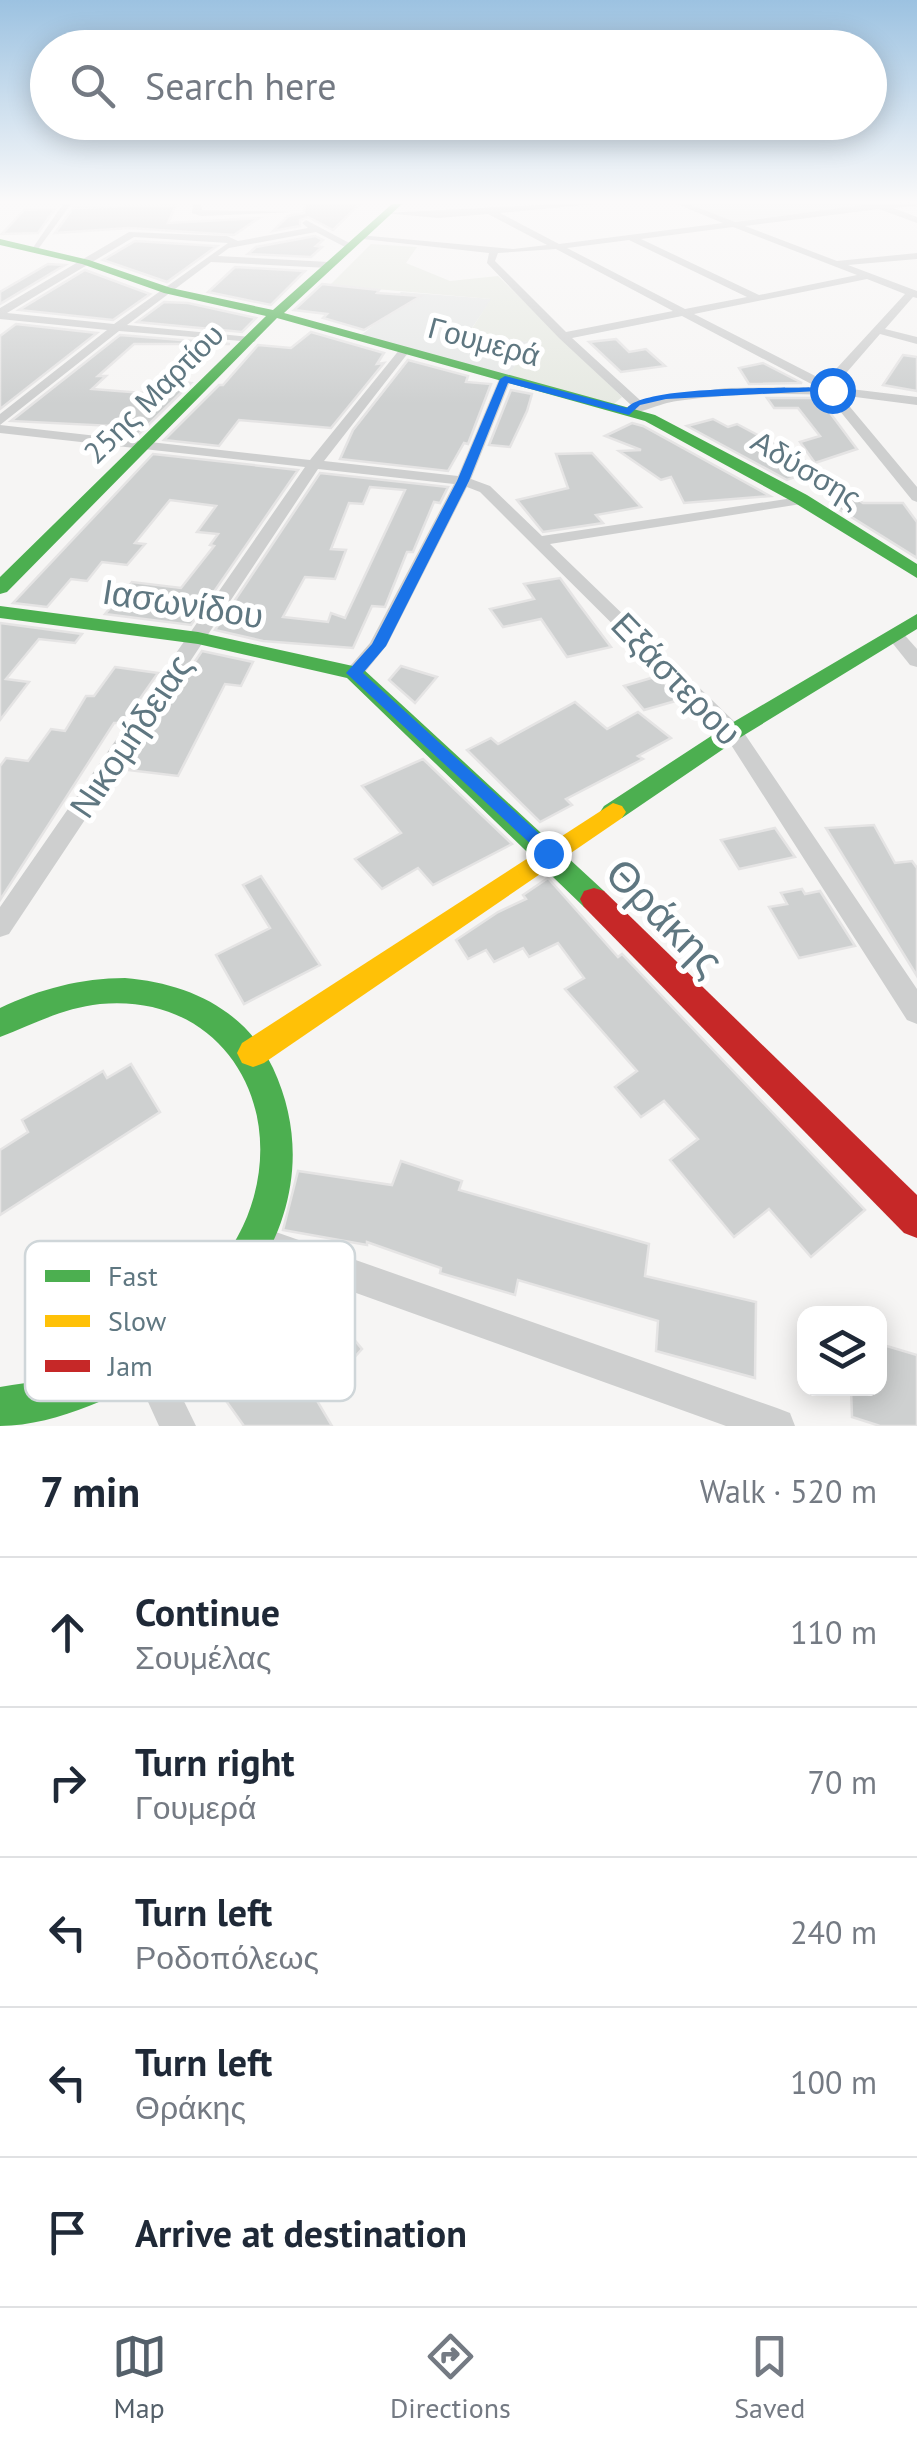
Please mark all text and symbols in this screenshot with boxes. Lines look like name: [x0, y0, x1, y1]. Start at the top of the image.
search box: [30, 30, 887, 140]
icon: search: [65, 58, 120, 113]
text: Search here: [145, 61, 337, 110]
street label: Γουμερά: [424, 307, 544, 374]
street label: 25ης Μαρτίου: [75, 315, 231, 471]
route start: [810, 368, 856, 414]
street label: Αδύσσης: [745, 421, 869, 517]
street label: Ιασωνίδου: [99, 568, 267, 638]
street label: Εξάστερου: [602, 602, 752, 755]
street label: Νικομήδειας: [58, 645, 202, 826]
route end: [526, 831, 572, 877]
street label: Θράκης: [594, 846, 736, 988]
legend: [25, 1241, 355, 1401]
text: Fast: [108, 1257, 158, 1294]
text: Slow: [108, 1302, 167, 1339]
map controls: [797, 1306, 887, 1396]
button: layers: [797, 1306, 887, 1396]
text: Jam: [107, 1347, 153, 1384]
text: 7 min: [40, 1464, 140, 1519]
text: Walk · 520 m: [700, 1470, 877, 1512]
text: Continue: [135, 1587, 280, 1636]
icon: ahead: [40, 1605, 95, 1660]
text: 110 m: [790, 1611, 877, 1653]
text: Σουμέλας: [135, 1636, 271, 1678]
text: Turn right: [135, 1737, 295, 1786]
icon: right: [40, 1755, 95, 1810]
text: 70 m: [808, 1761, 877, 1803]
text: Γουμερά: [135, 1786, 257, 1828]
text: Turn left: [135, 1887, 272, 1936]
icon: left: [40, 1905, 95, 1960]
text: 240 m: [790, 1911, 877, 1953]
text: Ροδοπόλεως: [135, 1936, 319, 1978]
text: Turn left: [135, 2037, 272, 2086]
icon: left: [40, 2055, 95, 2110]
text: 100 m: [790, 2061, 877, 2103]
text: Θράκης: [135, 2086, 246, 2128]
icon: arrive: [40, 2205, 95, 2260]
text: Arrive at destination: [135, 2208, 467, 2257]
tab: Map: [112, 2329, 167, 2426]
tab: Directions: [390, 2329, 511, 2426]
tab: Saved: [734, 2329, 805, 2426]

